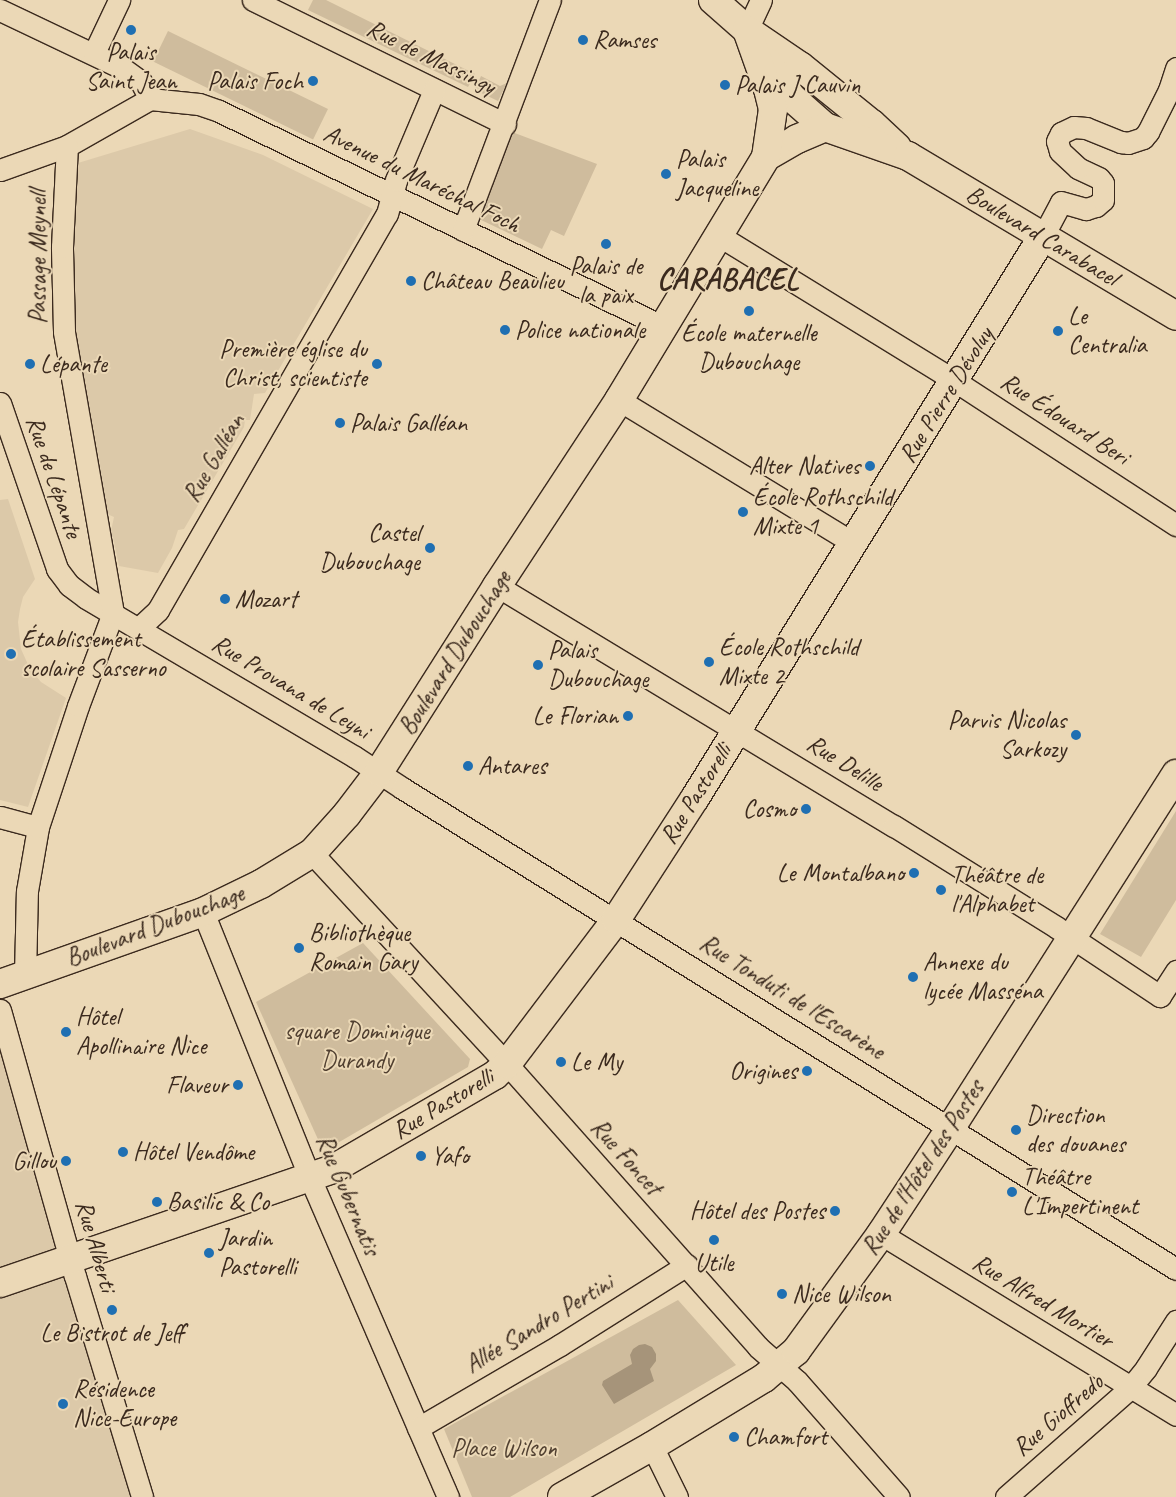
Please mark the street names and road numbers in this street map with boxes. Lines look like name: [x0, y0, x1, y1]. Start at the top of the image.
street label: Rue de Massingy: [362, 13, 500, 101]
street label: Avenue du Maréchal Foch: [318, 118, 526, 240]
street label: Boulevard Carabacel: [960, 179, 1124, 293]
street label: Passage Meynell: [23, 190, 53, 324]
street label: Rue Pierre Dévoluy: [892, 321, 1000, 469]
street label: Rue Édouard Beri: [995, 366, 1135, 472]
street label: Rue Galléan: [177, 408, 251, 508]
street label: Rue de Lépante: [19, 412, 89, 542]
street label: Boulevard Dubouchage: [392, 565, 518, 741]
street label: Rue Provana de Leyni: [207, 628, 375, 746]
street label: Rue Delille: [801, 728, 889, 798]
street label: Rue Pastorelli: [653, 738, 739, 850]
street label: Boulevard Dubouchage: [62, 878, 248, 974]
street label: Rue Tonduti de l'Escarène: [694, 928, 890, 1066]
street label: Rue Pastorelli: [387, 1062, 499, 1146]
street label: Rue de l'Hôtel des Postes: [855, 1075, 991, 1261]
street label: Rue Foncet: [584, 1113, 668, 1201]
street label: Rue Gubernatis: [309, 1130, 387, 1260]
street label: Rue Alberti: [69, 1197, 123, 1295]
street label: Rue Alfred Mortier: [967, 1247, 1119, 1355]
street label: Allée Sandro Pertini: [459, 1268, 619, 1380]
street label: Rue Gioffredo: [1007, 1367, 1109, 1463]

